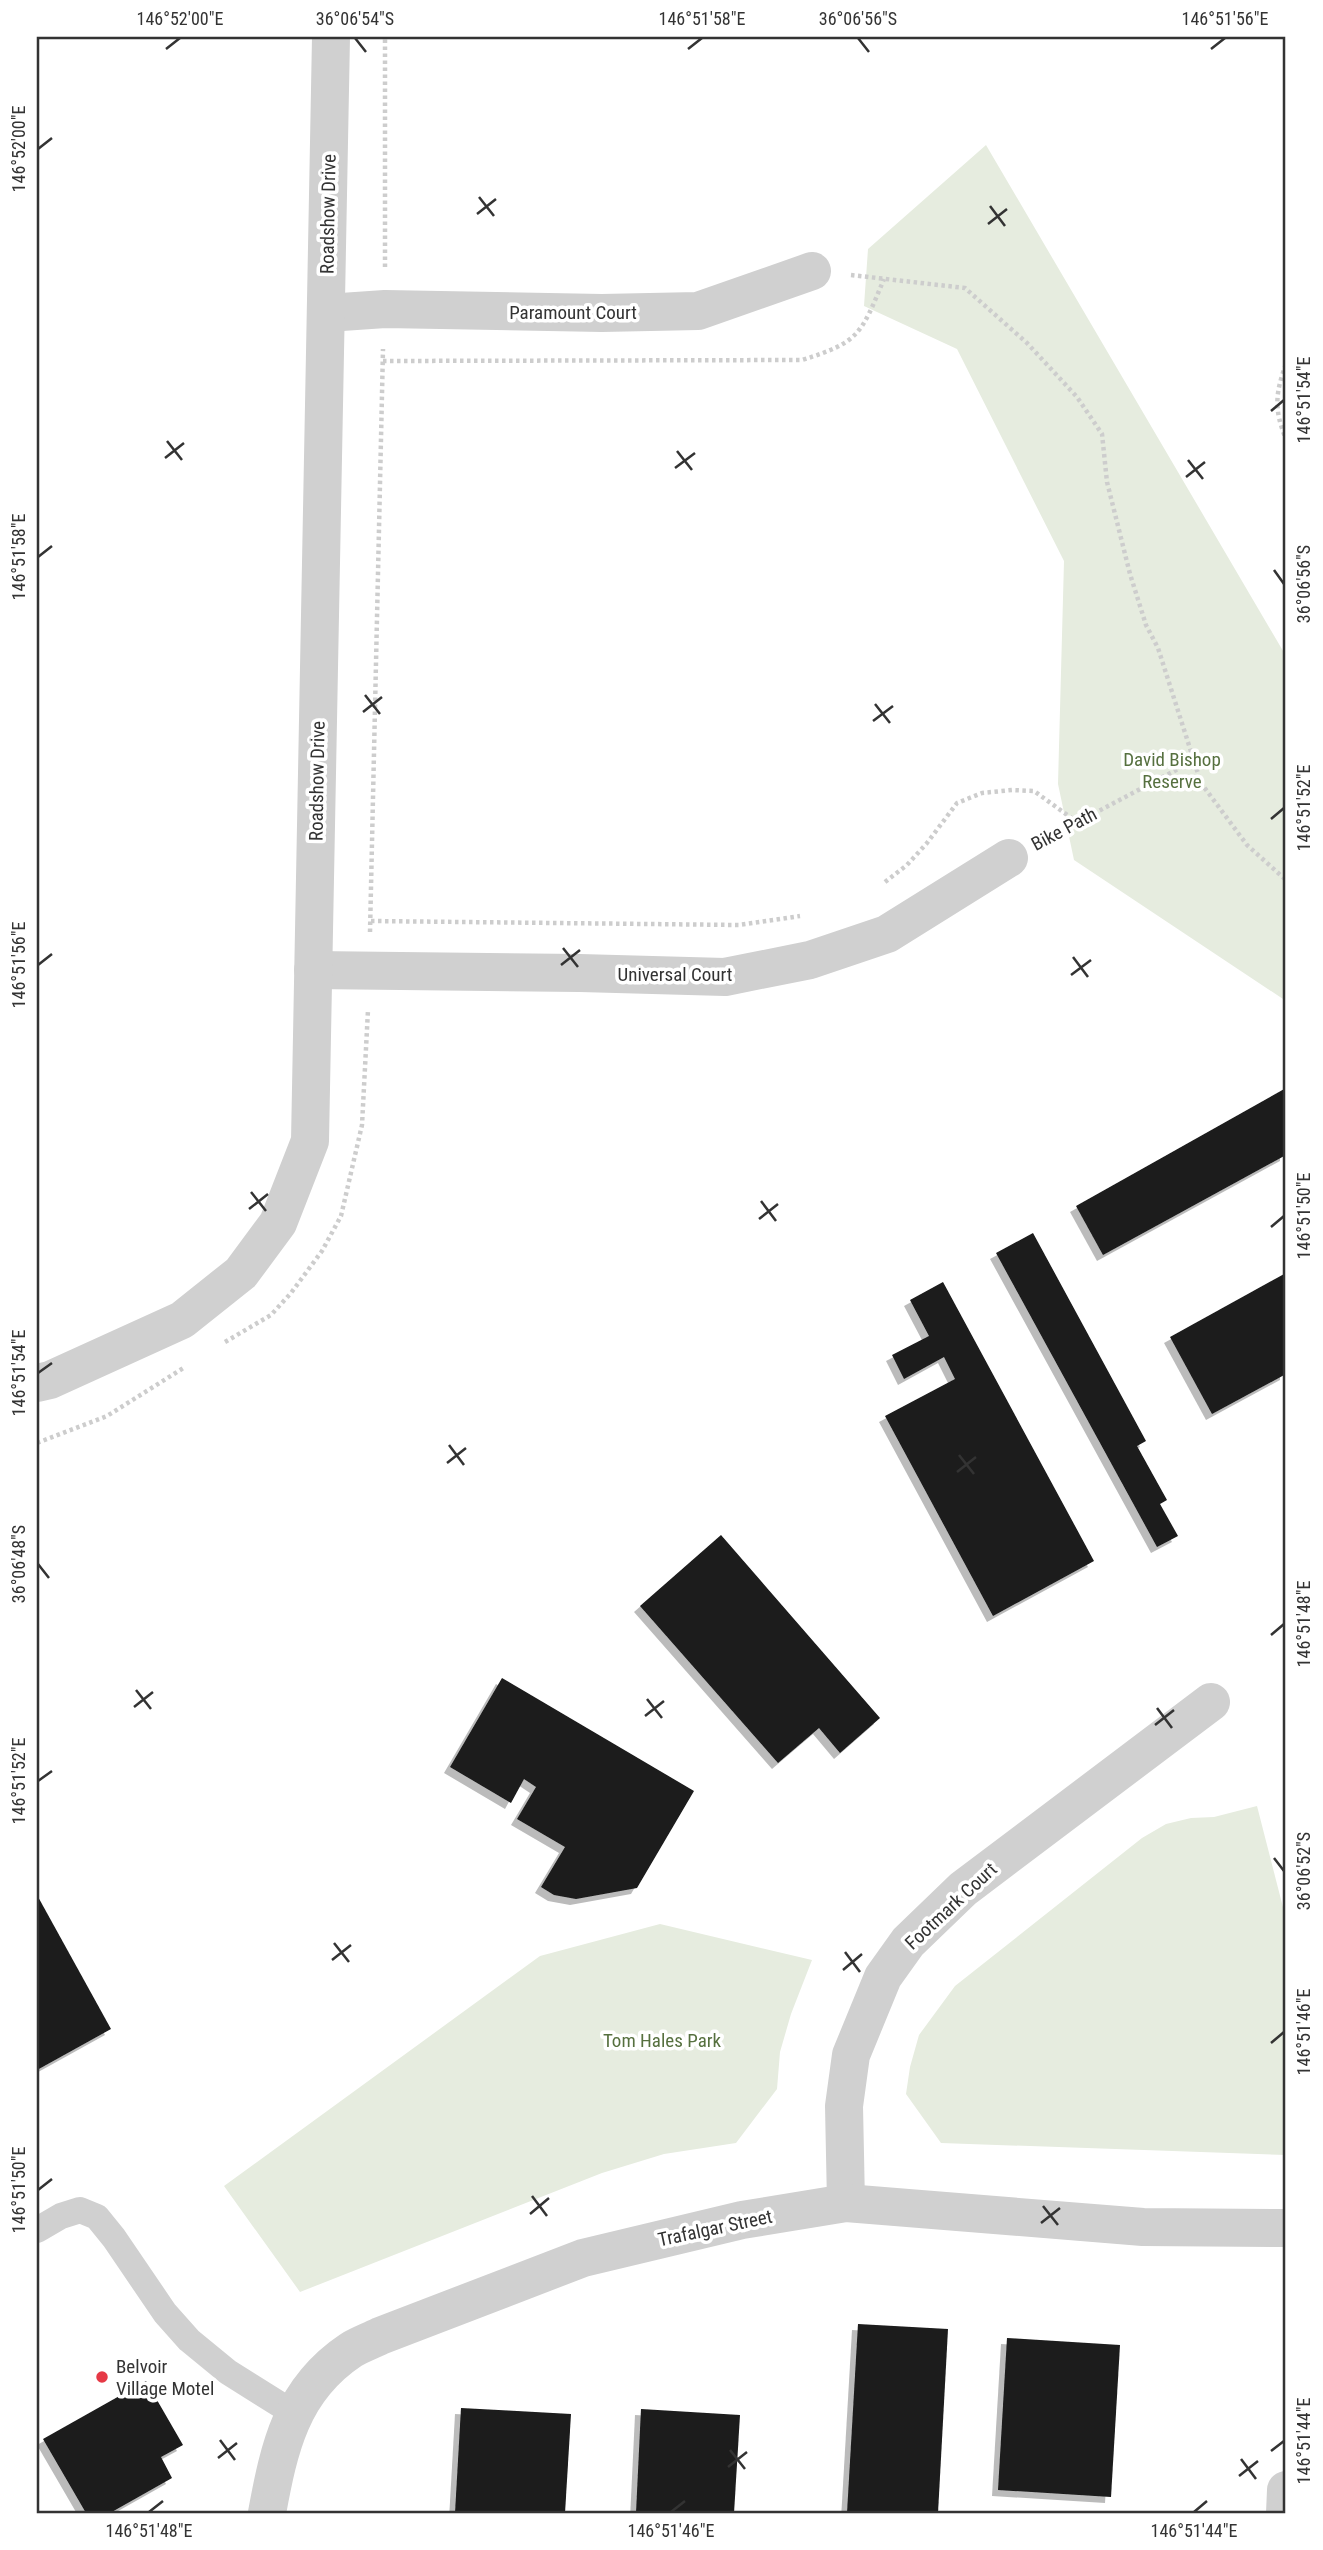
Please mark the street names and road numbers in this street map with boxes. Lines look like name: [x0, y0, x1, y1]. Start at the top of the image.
street label: Roadshow Drive: [315, 154, 341, 274]
street label: Paramount Court: [509, 301, 637, 324]
street label: Roadshow Drive: [304, 721, 330, 841]
street label: Bike Path: [1027, 802, 1101, 856]
street label: Universal Court: [618, 963, 732, 986]
street label: Footmark Court: [900, 1858, 1002, 1954]
street label: Trafalgar Street: [656, 2205, 774, 2251]

